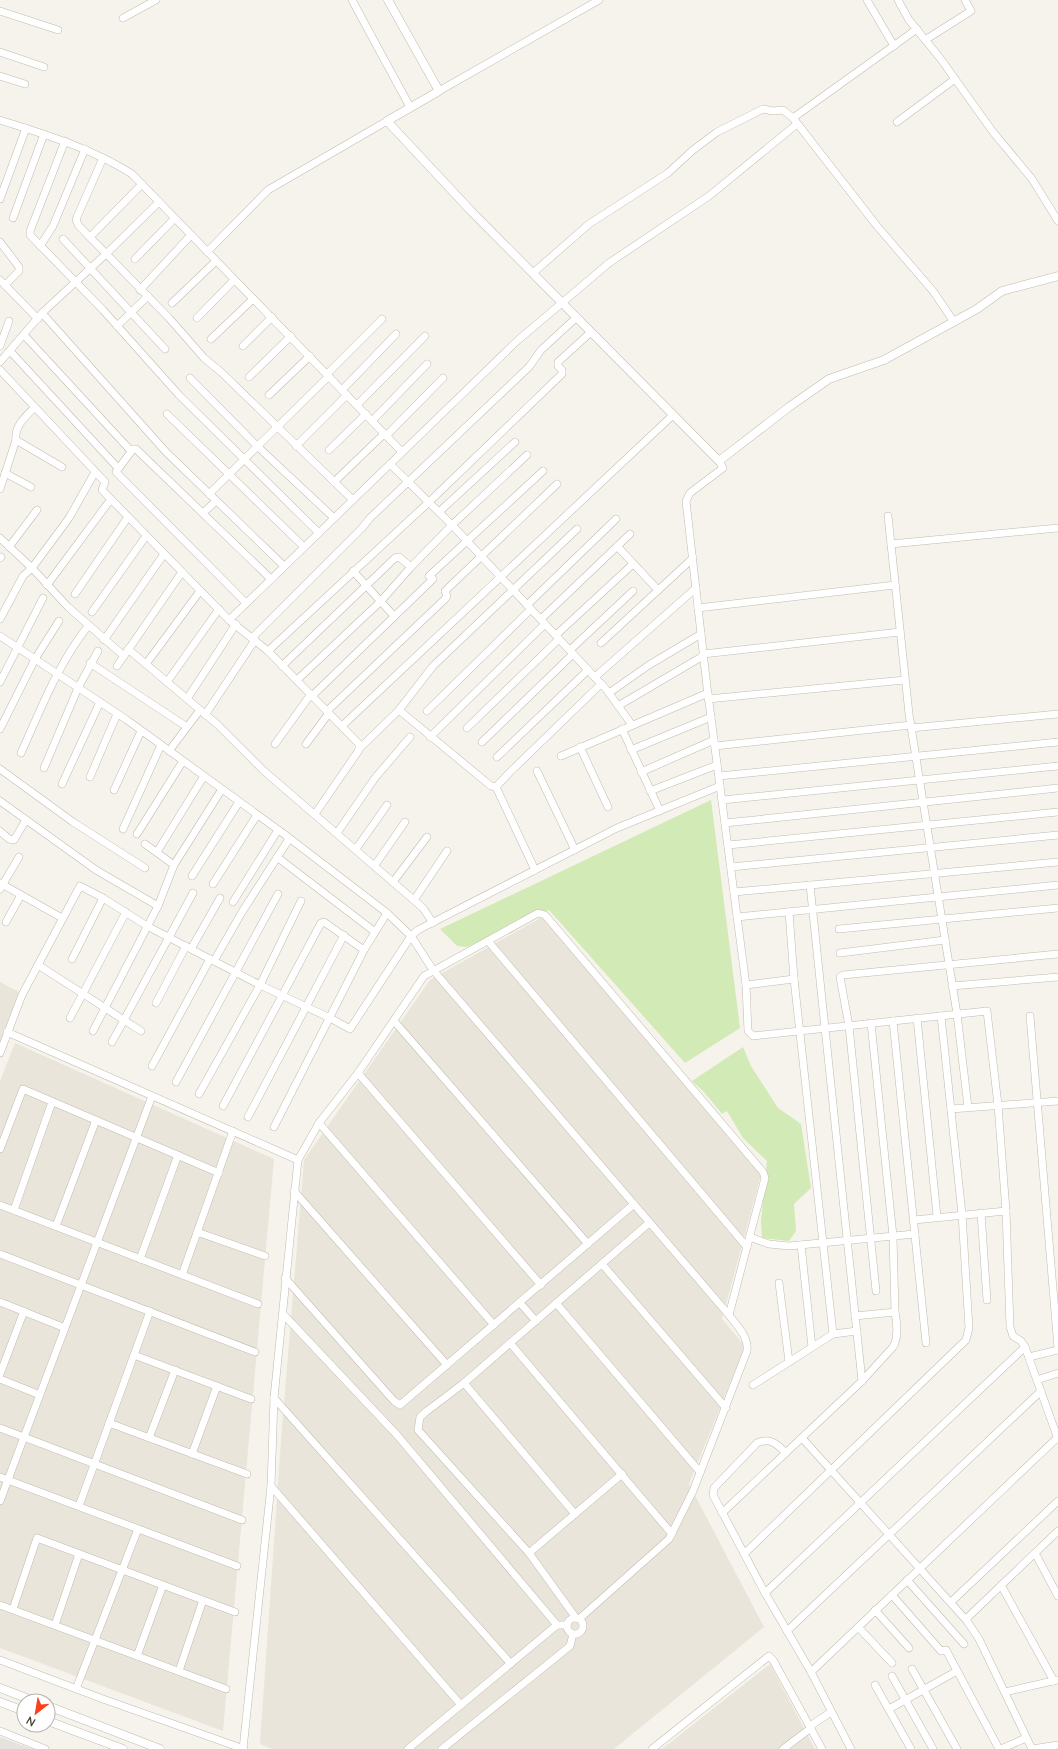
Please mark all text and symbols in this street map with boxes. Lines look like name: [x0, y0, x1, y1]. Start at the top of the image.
north arrow: [16, 1693, 56, 1733]
text: N: [24, 1714, 38, 1730]

